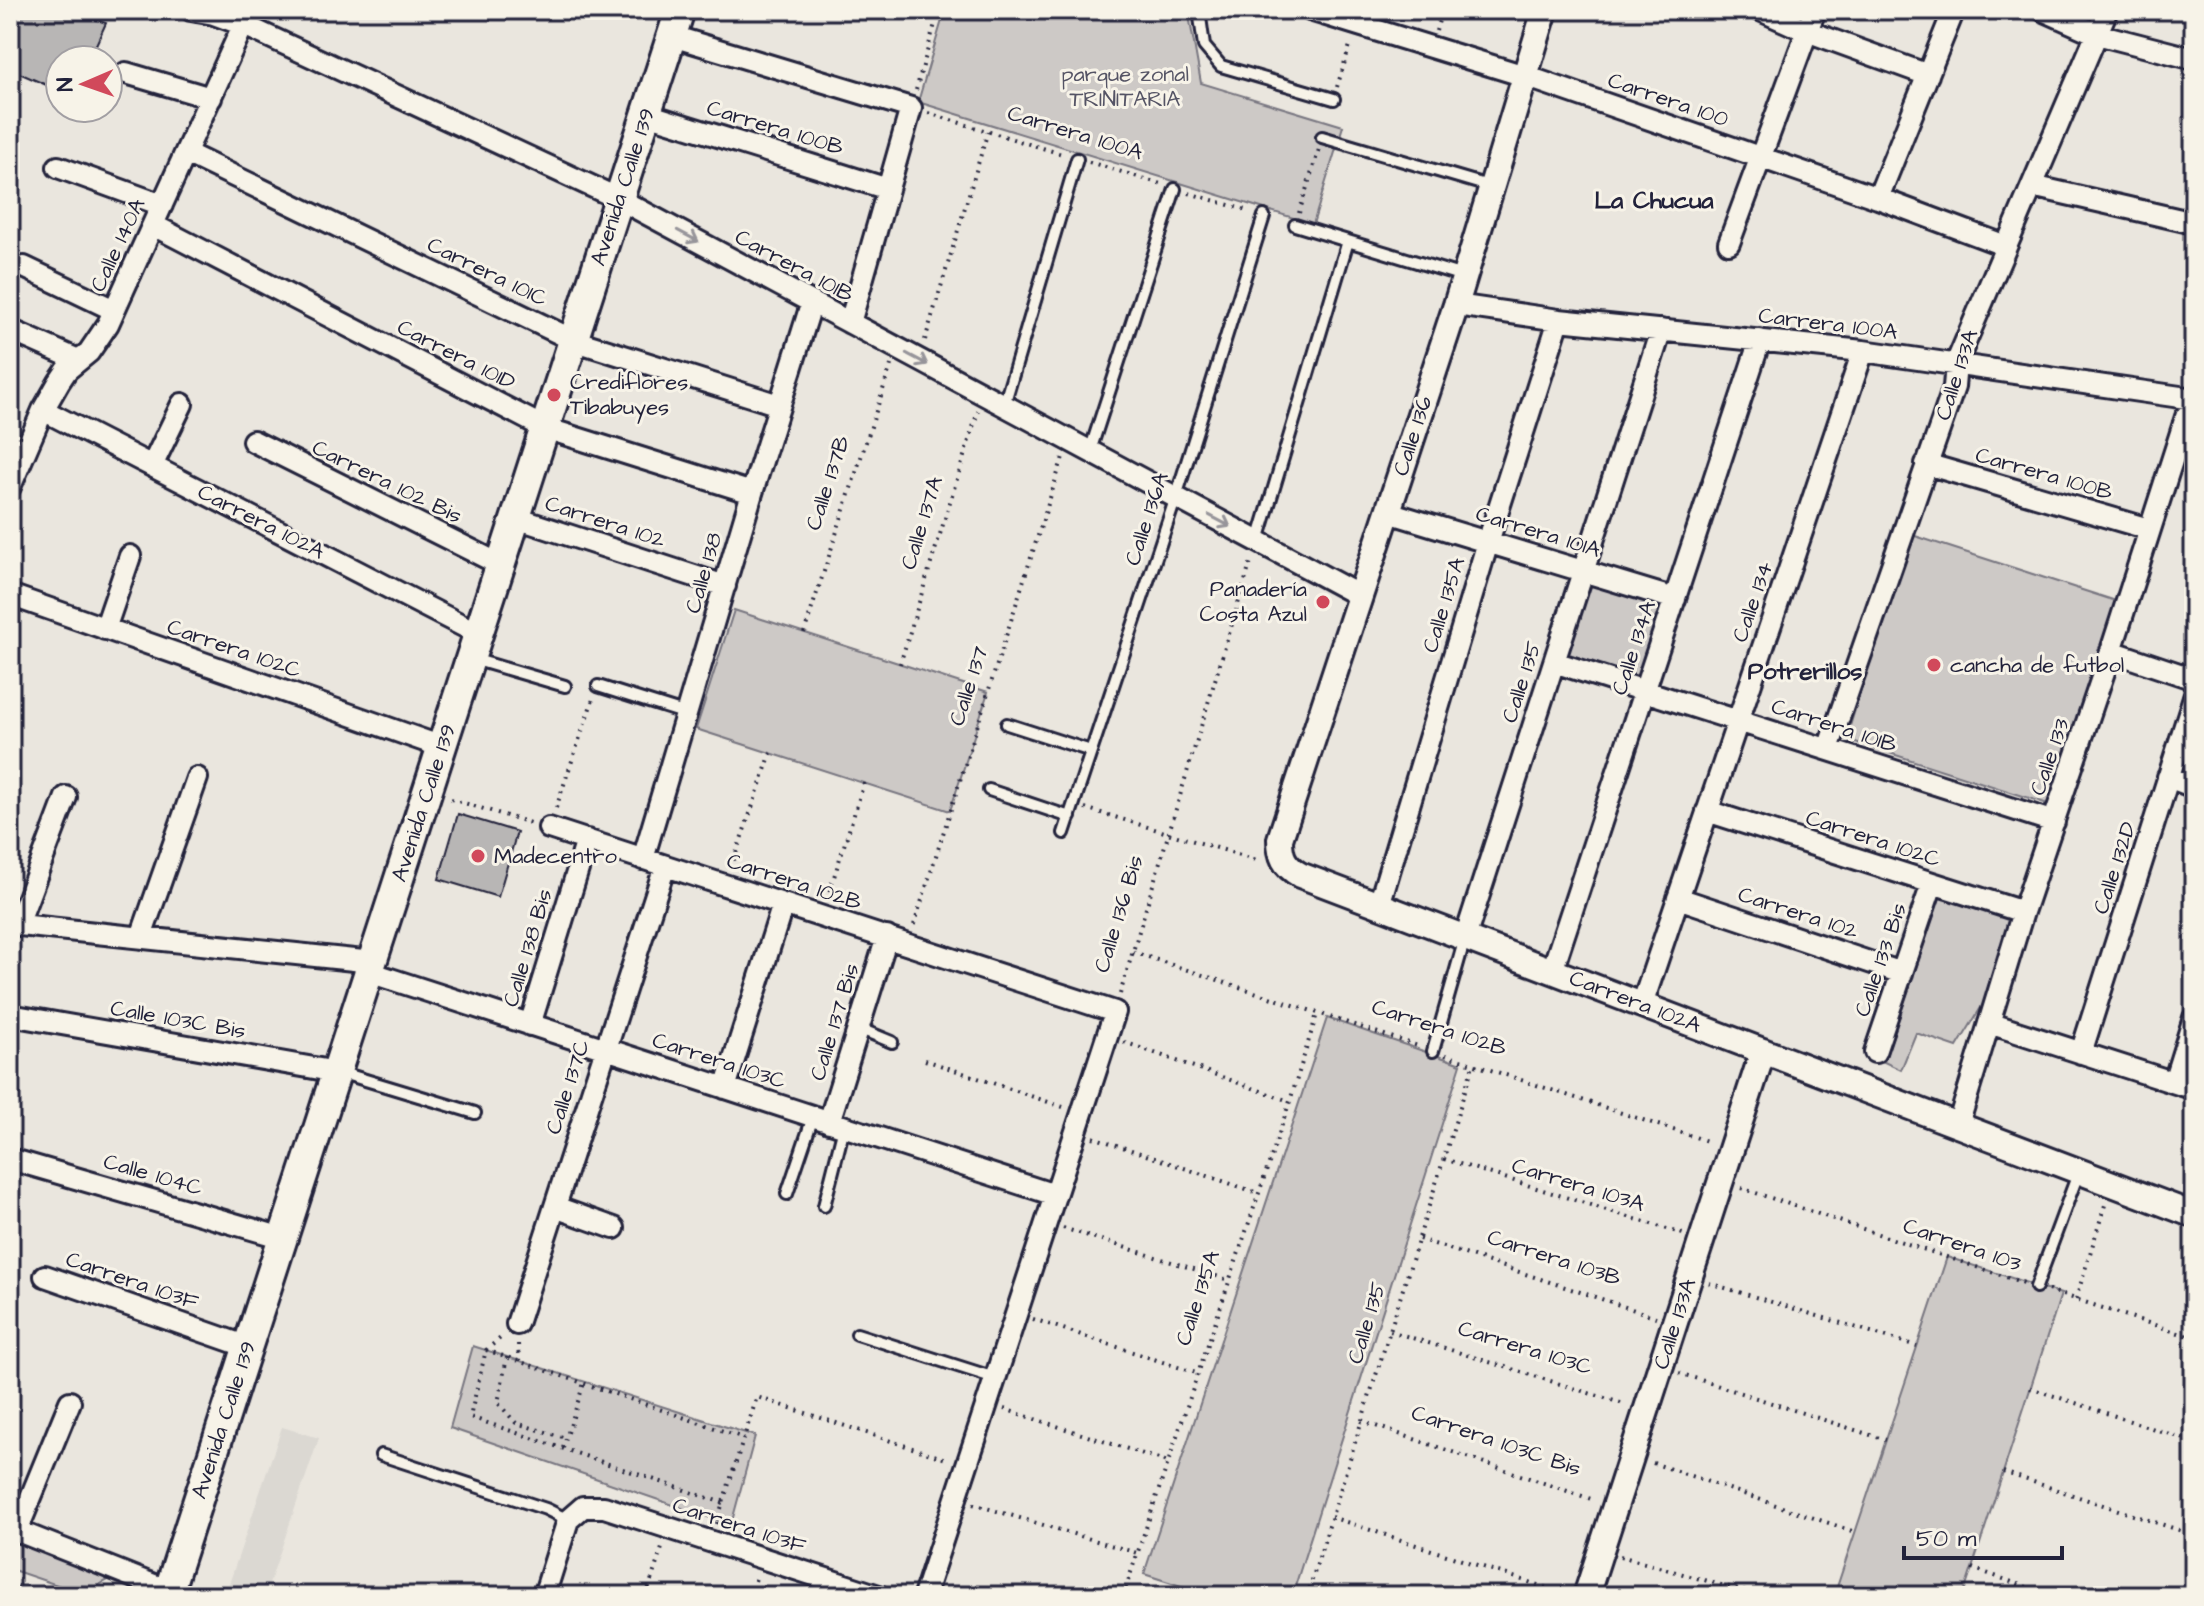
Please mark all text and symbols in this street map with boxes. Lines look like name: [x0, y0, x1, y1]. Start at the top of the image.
north arrow: [44, 44, 124, 124]
park label: parque zonal TRINITARIA: [1061, 59, 1189, 115]
street label: Carrera 100: [1604, 65, 1733, 135]
text: N: [50, 77, 81, 92]
street label: Carrera 100B: [703, 93, 847, 164]
street label: Carrera 100A: [1004, 98, 1146, 168]
street label: Avenida Calle 139: [583, 104, 663, 270]
district label: La Chucua: [1594, 184, 1714, 218]
street label: Calle 140A: [83, 193, 153, 297]
street label: Carrera 101B: [729, 222, 859, 310]
one-way arrow: [676, 229, 699, 245]
street label: Carrera 101C: [422, 230, 553, 315]
street label: Carrera 100A: [1757, 300, 1899, 348]
street label: Carrera 101D: [392, 312, 520, 398]
street label: Calle 133A: [1928, 326, 1986, 424]
one-way arrow: [905, 351, 928, 367]
place label: Crediflores Tibabuyes: [570, 367, 688, 424]
marker: Crediflores Tibabuyes: [545, 386, 563, 404]
street label: Calle 136: [1386, 392, 1441, 480]
street label: Calle 137B: [798, 431, 858, 534]
street label: Carrera 102 Bis: [307, 432, 467, 532]
street label: Carrera 100B: [1972, 440, 2117, 508]
street label: Calle 136A: [1117, 468, 1177, 570]
street label: Calle 137A: [893, 473, 951, 573]
street label: Carrera 102A: [192, 477, 330, 567]
street label: Carrera 102: [541, 488, 669, 556]
street label: Carrera 101A: [1472, 498, 1604, 566]
one-way arrow: [1208, 514, 1232, 529]
street label: Calle 138: [678, 529, 730, 617]
street label: Calle 135A: [1415, 554, 1473, 656]
street label: Calle 134: [1725, 558, 1781, 646]
place label: Panadería Costa Azul: [1199, 574, 1307, 630]
marker: Panadería Costa Azul: [1314, 593, 1332, 611]
street label: Calle 134A: [1604, 597, 1664, 699]
street label: Carrera 102C: [163, 612, 306, 687]
street label: Calle 135: [1494, 637, 1550, 727]
street label: Calle 137: [942, 642, 997, 730]
place label: cancha de futbol: [1950, 650, 2124, 681]
district label: Potrerillos: [1748, 655, 1862, 689]
marker: cancha de futbol: [1925, 656, 1943, 674]
street label: Carrera 101B: [1767, 691, 1901, 761]
street label: Calle 133: [2022, 714, 2078, 800]
street label: Avenida Calle 139: [384, 720, 464, 886]
street label: Carrera 102C: [1802, 803, 1945, 875]
street label: Calle 132D: [2086, 818, 2144, 918]
place label: Madecentro: [494, 841, 617, 872]
street label: Carrera 102B: [723, 846, 866, 918]
marker: Madecentro: [469, 847, 487, 865]
street label: Calle 136 Bis: [1086, 852, 1152, 976]
street label: Carrera 102: [1734, 879, 1862, 947]
street label: Calle 138 Bis: [495, 885, 561, 1011]
street label: Calle 133 Bis: [1847, 899, 1915, 1021]
street label: Calle 137 Bis: [803, 960, 867, 1084]
street label: Carrera 102A: [1565, 963, 1705, 1041]
street label: Carrera 102B: [1368, 992, 1511, 1064]
street label: Calle 103C Bis: [108, 993, 248, 1047]
street label: Carrera 103C: [648, 1025, 790, 1097]
street label: Calle 137C: [538, 1035, 598, 1138]
street label: Calle 104C: [100, 1146, 207, 1204]
street label: Carrera 103A: [1508, 1150, 1648, 1220]
street label: Carrera 103: [1899, 1210, 2025, 1280]
street label: Carrera 103B: [1483, 1222, 1625, 1294]
street label: Carrera 103F: [62, 1244, 203, 1318]
street label: Calle 135A: [1168, 1247, 1228, 1349]
street label: Calle 133A: [1646, 1275, 1704, 1373]
street label: Calle 135: [1340, 1278, 1394, 1368]
street label: Carrera 103C: [1454, 1313, 1596, 1383]
street label: Avenida Calle 139: [184, 1337, 264, 1503]
street label: Carrera 103C Bis: [1407, 1397, 1585, 1485]
street label: Carrera 103F: [668, 1490, 810, 1562]
scale bar: [1904, 1510, 2062, 1560]
text: 50 m: [1916, 1522, 1977, 1556]

